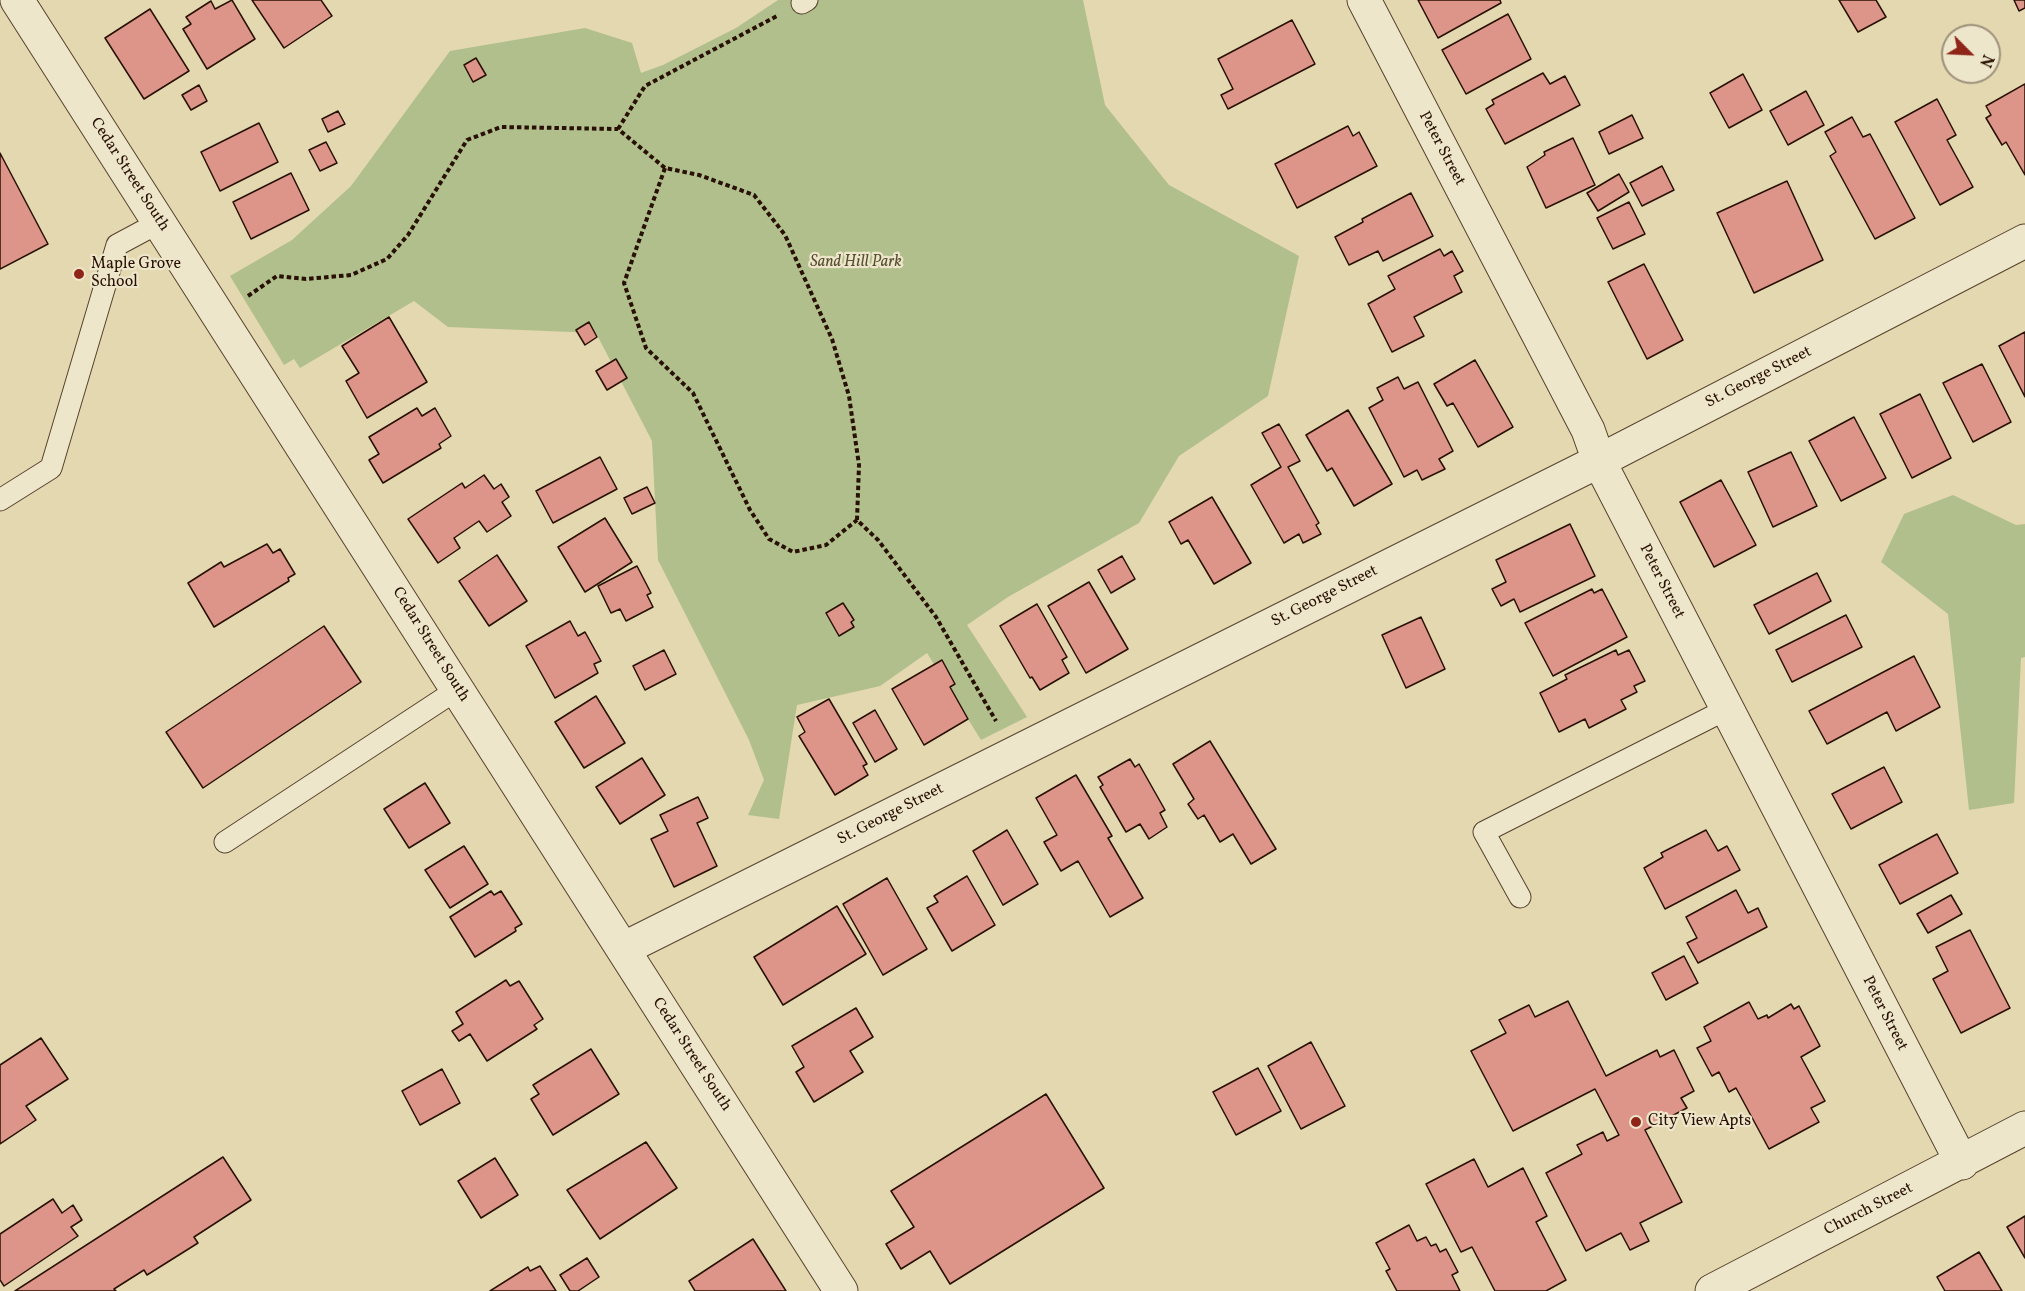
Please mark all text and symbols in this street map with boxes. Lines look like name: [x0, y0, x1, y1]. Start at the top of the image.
north arrow: [1941, 24, 2001, 84]
text: N: [1973, 51, 1998, 70]
street label: Peter Street: [1413, 109, 1469, 189]
street label: Cedar Street South: [85, 115, 173, 235]
park label: Sand Hill Park: [810, 253, 902, 273]
place label: Maple Grove School: [91, 255, 181, 293]
marker: Maple Grove School: [72, 267, 86, 281]
street label: St. George Street: [1703, 343, 1815, 413]
street label: Peter Street: [1634, 541, 1688, 623]
street label: St. George Street: [1269, 562, 1381, 632]
street label: Cedar Street South: [387, 584, 473, 706]
street label: St. George Street: [835, 780, 947, 850]
street label: Peter Street: [1857, 973, 1911, 1055]
street label: Cedar Street South: [647, 995, 735, 1115]
place label: City View Apts: [1648, 1112, 1751, 1132]
marker: City View Apts: [1629, 1115, 1643, 1129]
street label: Church Street: [1821, 1179, 1917, 1241]

